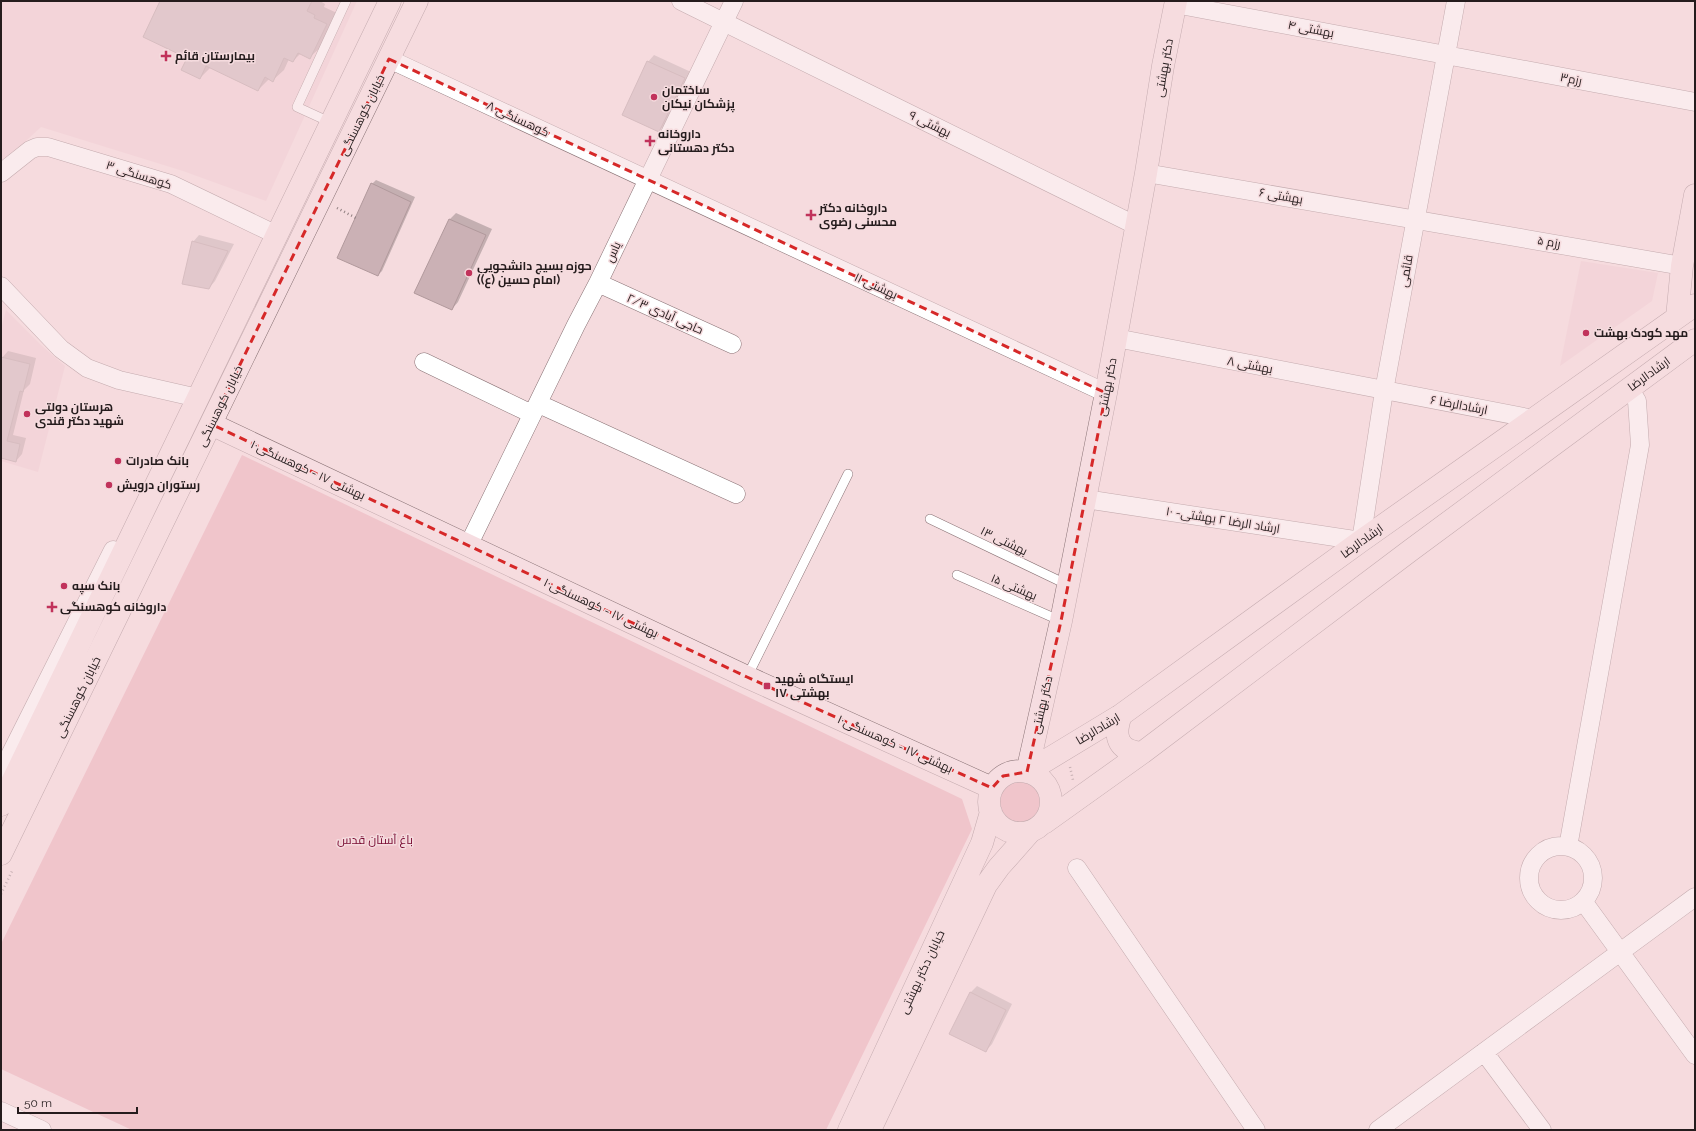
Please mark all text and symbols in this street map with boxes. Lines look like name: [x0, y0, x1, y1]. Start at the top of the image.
street label: بهشتی ۴: [1287, 18, 1335, 40]
street label: دکتر بهشتی: [1152, 38, 1176, 98]
place label: بیمارستان قائم: [175, 49, 255, 64]
marker: بیمارستان قائم: [160, 50, 172, 62]
street label: رزم۳: [1559, 70, 1583, 89]
street label: خیابان کوهسنگی: [336, 72, 388, 158]
place label: ساختمان پزشکان نیکان: [662, 83, 735, 113]
marker: ساختمان پزشکان نیکان: [649, 92, 659, 102]
street label: کوهسنگی ۸: [484, 98, 552, 140]
street label: بهشتی ۹: [907, 108, 953, 140]
place label: داروخانه دکتر دهستانی: [658, 127, 734, 156]
marker: داروخانه دکتر دهستانی: [645, 136, 655, 146]
street label: کوهسنگی ۳: [104, 158, 174, 192]
street label: بهشتی ۶: [1258, 185, 1304, 207]
place label: داروخانه دکتر محسنی رضوی: [818, 201, 897, 230]
marker: داروخانه دکتر محسنی رضوی: [806, 210, 816, 220]
street label: رزم ۵: [1536, 233, 1562, 252]
street label: یاس: [602, 239, 624, 265]
street label: قائمی: [1396, 254, 1416, 288]
place label: حوزه بسیج دانشجویی (امام حسین (ع)): [477, 259, 592, 289]
marker: حوزه بسیج دانشجویی (امام حسین (ع)): [464, 268, 474, 278]
street label: بهشتی ۱۱: [852, 270, 900, 302]
street label: حاجی آبادی ۲/۳: [625, 291, 705, 337]
place label: مهد کودک بهشت: [1594, 326, 1688, 341]
marker: مهد کودک بهشت: [1581, 328, 1591, 338]
street label: بهشتی ۸: [1226, 354, 1274, 376]
street label: ارشادالرضا: [1625, 354, 1673, 394]
street label: دکتر بهشتی: [1094, 356, 1120, 417]
street label: خیابان کوهسنگی: [194, 363, 246, 449]
street label: ارشادالرضا ۶: [1429, 393, 1489, 417]
place label: هرستان دولتی شهید دکتر قندی: [35, 400, 124, 429]
marker: هرستان دولتی شهید دکتر قندی: [22, 409, 32, 419]
street label: بهشتی ۱۷ - کوهسنگی۱۰: [249, 437, 367, 503]
place label: بانک صادرات: [126, 454, 189, 469]
marker: بانک صادرات: [113, 456, 123, 466]
place label: رستوران درویش: [117, 478, 200, 493]
marker: رستوران درویش: [104, 480, 114, 490]
street label: ارشاد الرضا ۲ بهشتی- ۱۰: [1165, 504, 1281, 536]
street label: ارشادالرضا: [1338, 521, 1386, 561]
street label: بهشتی ۱۳: [978, 524, 1030, 558]
street label: بهشتی ۱۵: [989, 571, 1039, 603]
street label: بهشتی ۱۷ - کوهسنگی۱۰: [542, 575, 660, 641]
place label: بانک سپه: [72, 579, 120, 595]
marker: بانک سپه: [59, 581, 69, 591]
place label: داروخانه کوهسنگی: [60, 600, 166, 615]
marker: داروخانه کوهسنگی: [47, 602, 57, 612]
street label: خیابان کوهسنگی: [52, 654, 104, 740]
place label: ایستگاه شهید بهشتی ۱۷: [775, 672, 854, 701]
street label: دکتر بهشتی: [1029, 674, 1056, 735]
marker: ایستگاه شهید بهشتی ۱۷: [762, 681, 772, 691]
street label: ارشادالرضا: [1073, 710, 1123, 748]
street label: بهشتی ۱۷ - کوهسنگی۱۰: [835, 712, 955, 776]
park label: باغ آستان قدس: [337, 833, 413, 848]
street label: خیابان دکتر بهشتی: [897, 928, 947, 1016]
scale bar: [18, 1089, 137, 1115]
text: 50 m: [24, 1096, 52, 1110]

